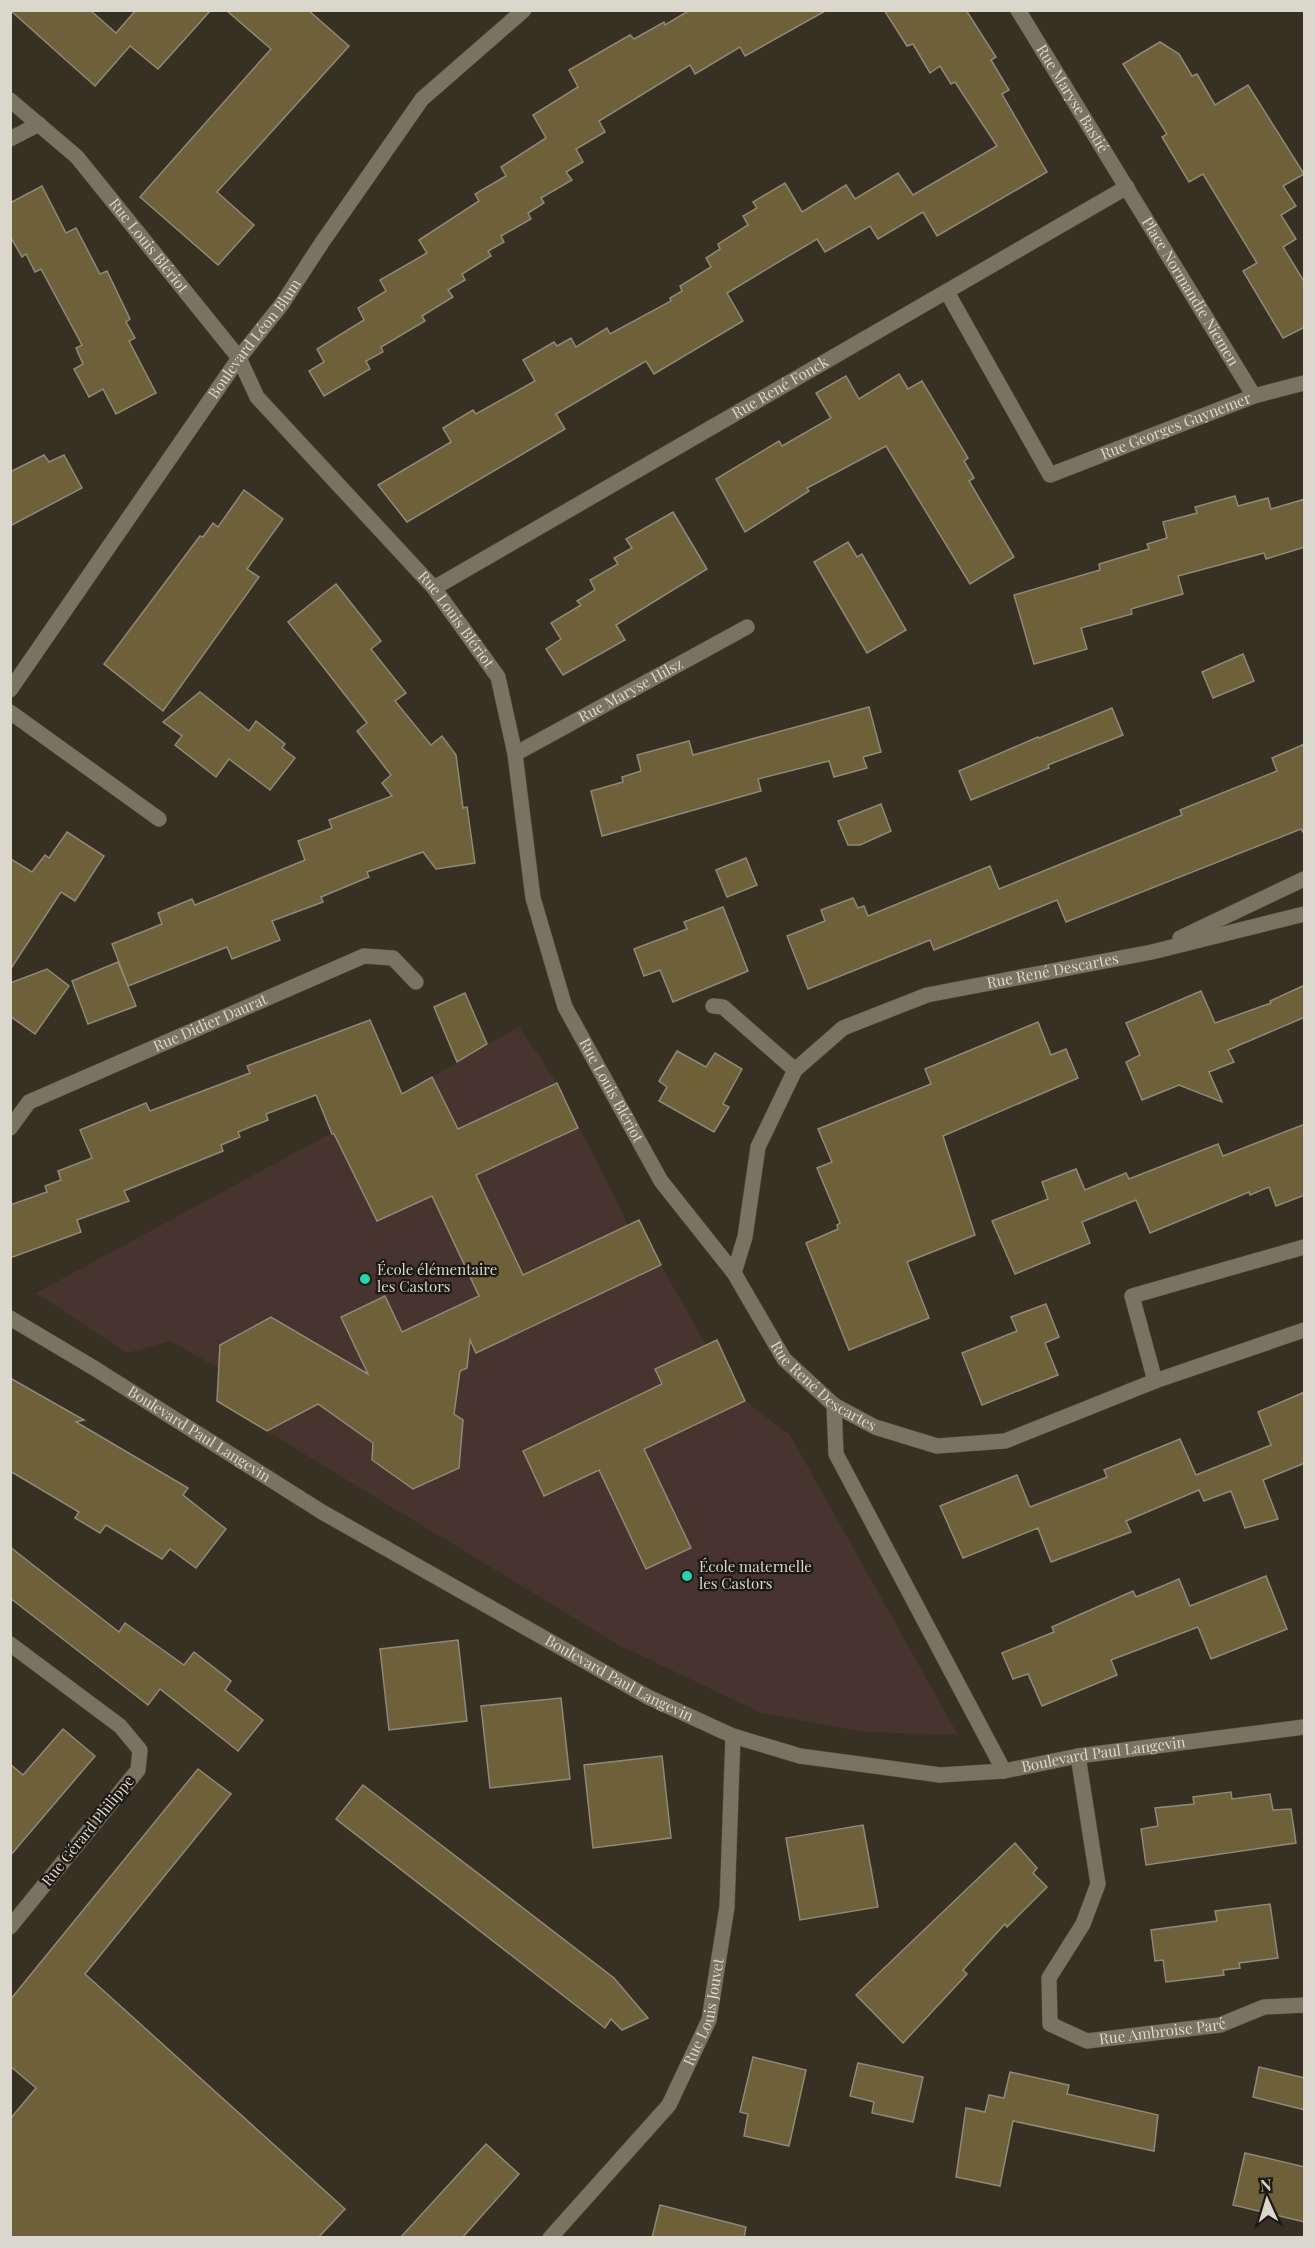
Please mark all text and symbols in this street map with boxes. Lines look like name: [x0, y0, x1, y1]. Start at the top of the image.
street label: Rue Maryse Bastié: [1032, 40, 1114, 156]
street label: Rue Louis Blériot: [105, 194, 194, 297]
street label: Place Normandie Niemen: [1138, 213, 1244, 369]
street label: Boulevard Léon Blum: [203, 274, 305, 402]
street label: Rue René Fonck: [728, 351, 832, 423]
street label: Rue Georges Guynemer: [1097, 387, 1254, 463]
street label: Rue Louis Blériot: [414, 566, 500, 672]
street label: Rue Maryse Hilsz: [574, 653, 686, 726]
street label: Rue René Descartes: [985, 948, 1120, 992]
street label: Rue Didier Daurat: [150, 988, 271, 1056]
street label: Rue Louis Blériot: [575, 1034, 649, 1146]
place label: École élémentaire les Castors: [377, 1259, 497, 1296]
marker: École élémentaire les Castors: [358, 1272, 372, 1286]
street label: Rue René Descartes: [767, 1337, 880, 1435]
street label: Boulevard Paul Langevin: [124, 1381, 275, 1486]
place label: École maternelle les Castors: [699, 1556, 812, 1593]
marker: École maternelle les Castors: [680, 1569, 694, 1583]
street label: Boulevard Paul Langevin: [542, 1630, 697, 1725]
street label: Boulevard Paul Langevin: [1020, 1731, 1187, 1776]
street label: Rue Gérard Philippe: [37, 1771, 138, 1890]
street label: Rue Louis Jouvet: [678, 1956, 728, 2069]
street label: Rue Ambroise Paré: [1098, 2013, 1229, 2048]
north arrow: [1237, 2170, 1297, 2230]
text: N: [1259, 2174, 1273, 2195]

